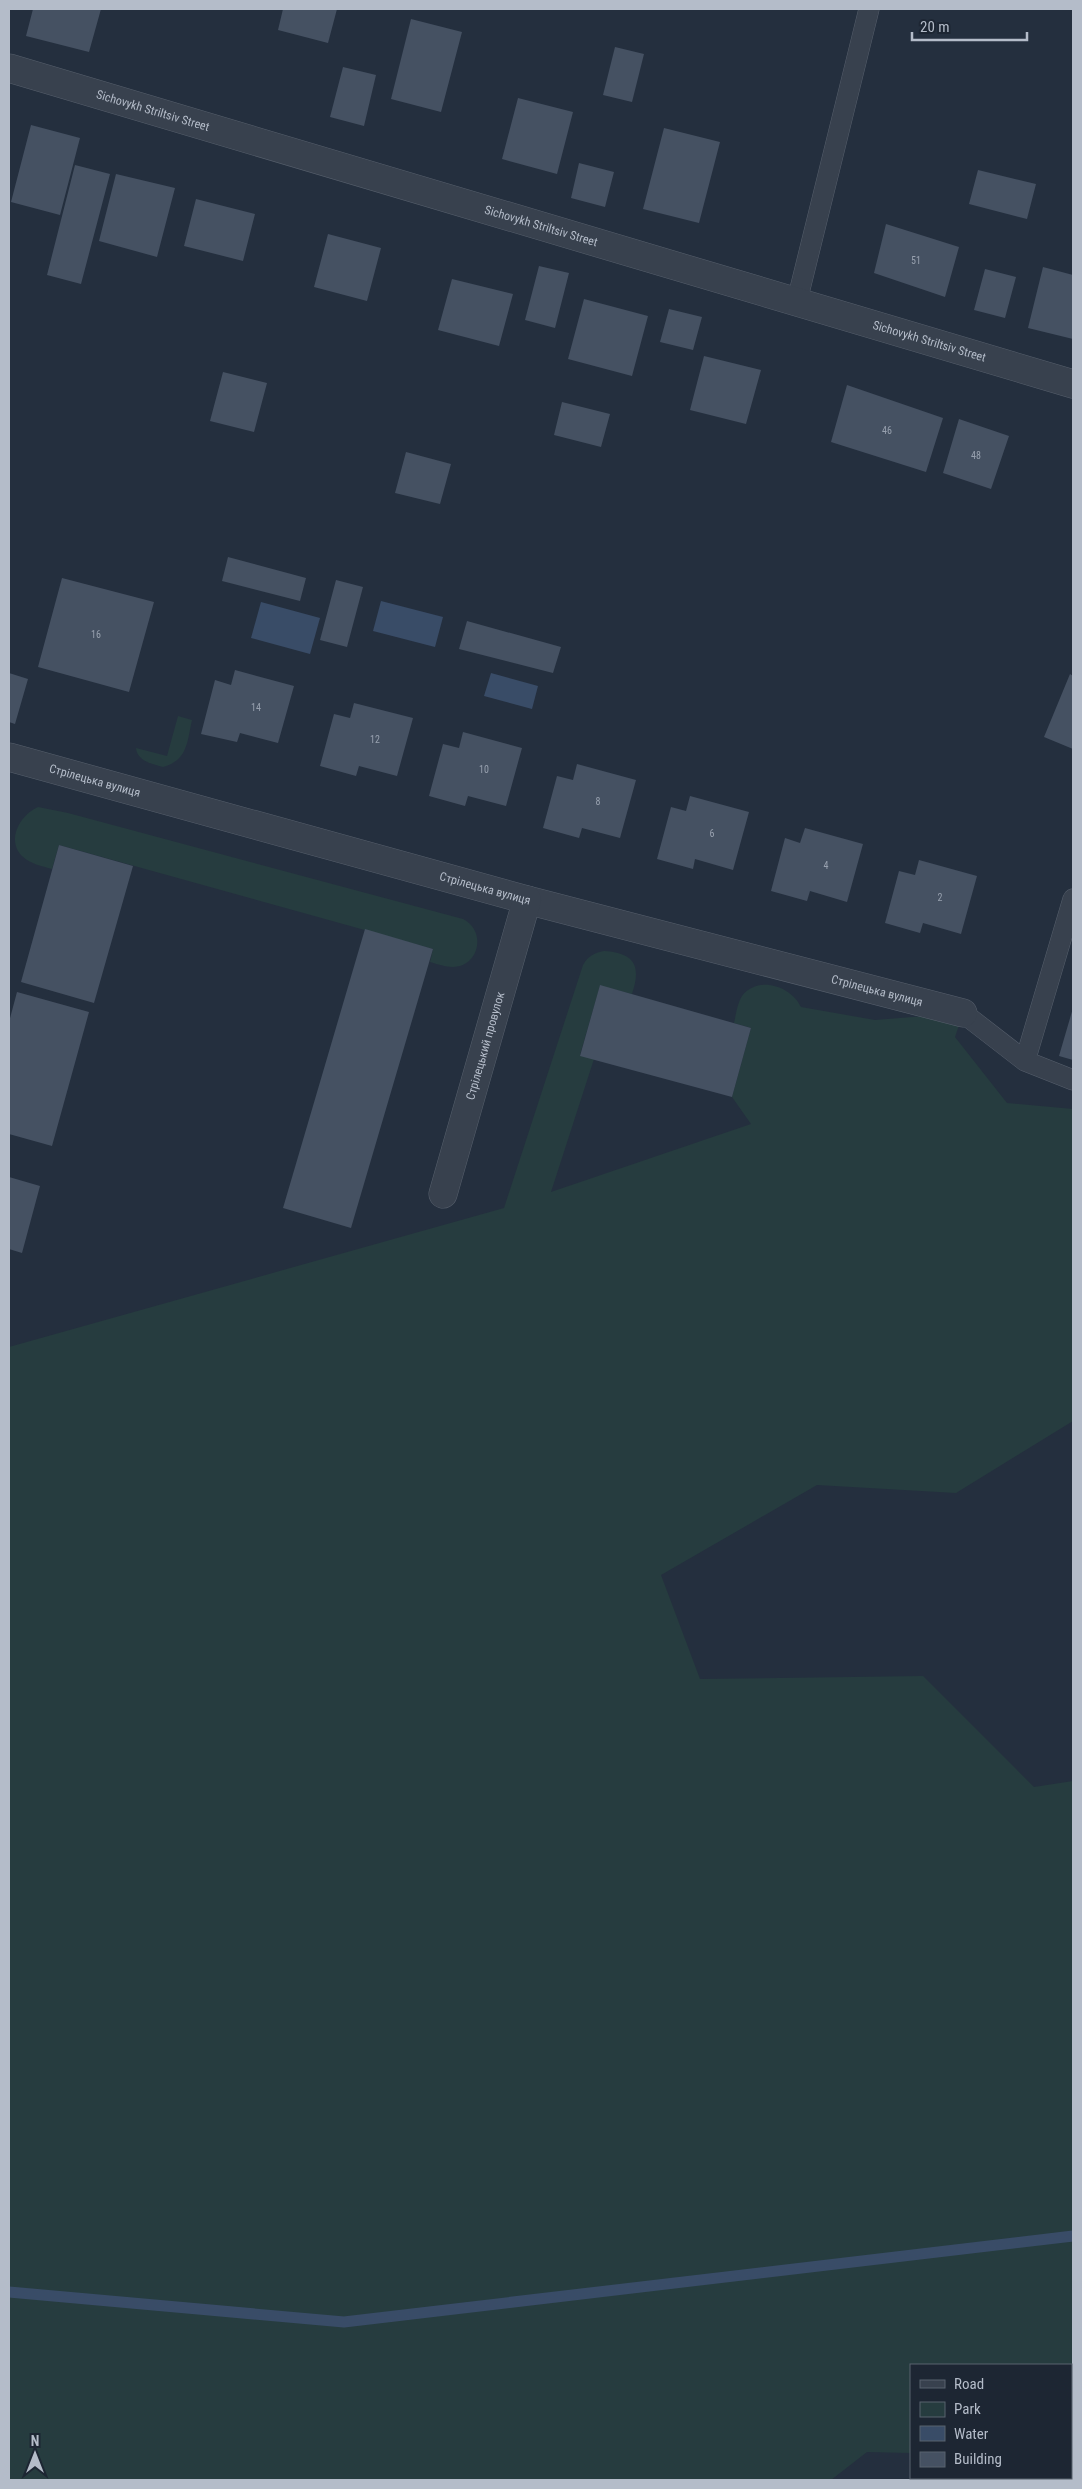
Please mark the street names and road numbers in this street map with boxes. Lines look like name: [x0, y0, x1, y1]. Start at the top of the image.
street label: Sichovykh Striltsiv Street: [95, 87, 211, 134]
street label: Sichovykh Striltsiv Street: [483, 203, 600, 250]
street label: Sichovykh Striltsiv Street: [871, 318, 988, 365]
street label: Стрілецька вулиця: [48, 761, 142, 800]
street label: Стрілецька вулиця: [438, 869, 532, 908]
street label: Стрілецька вулиця: [830, 972, 924, 1009]
street label: Стрілецький провулок: [463, 990, 507, 1102]

